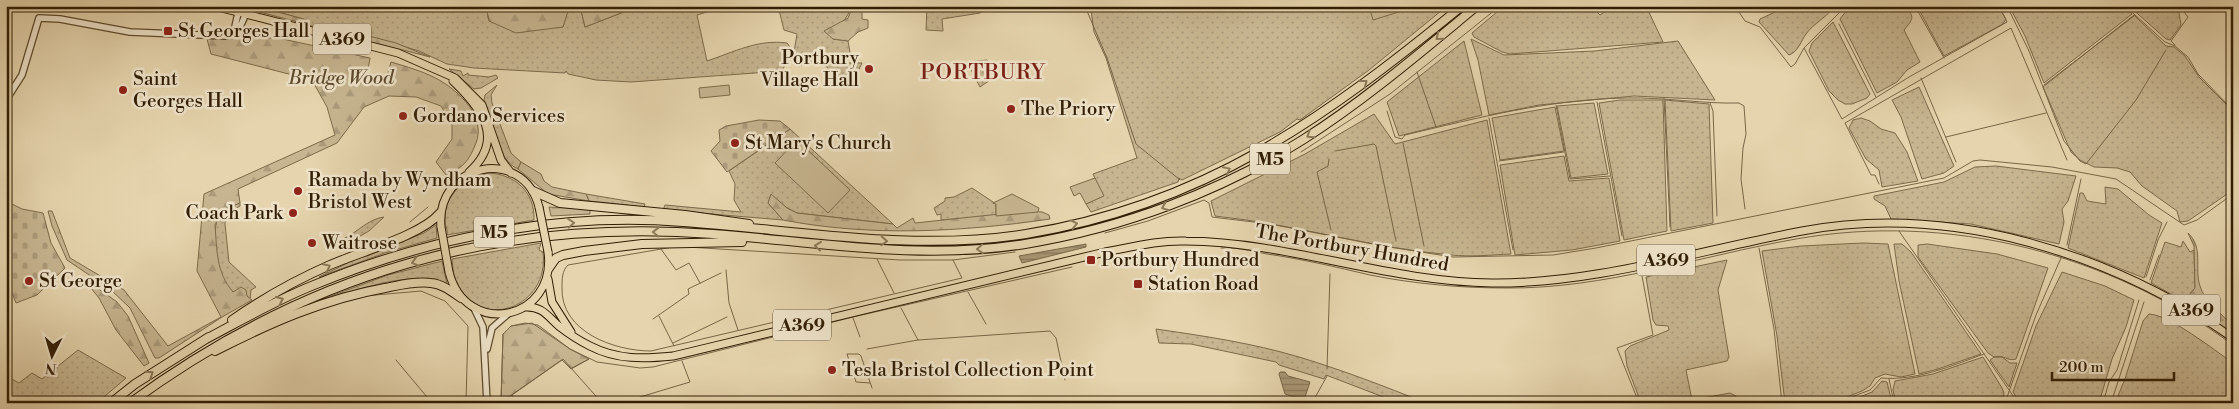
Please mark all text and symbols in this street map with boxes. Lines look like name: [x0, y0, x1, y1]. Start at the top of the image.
place label: St Georges Hall: [178, 19, 310, 43]
road number: A369: [313, 23, 371, 54]
marker: St Georges Hall: [162, 25, 174, 37]
one-way arrow: [1436, 31, 1445, 40]
place label: Portbury Village Hall: [759, 46, 860, 92]
district label: PORTBURY: [920, 60, 1046, 86]
marker: Portbury Village Hall: [863, 63, 875, 75]
park label: Bridge Wood: [287, 66, 395, 90]
place label: Saint Georges Hall: [133, 67, 243, 113]
one-way arrow: [1358, 81, 1367, 89]
marker: Saint Georges Hall: [117, 84, 129, 96]
place label: The Priory: [1021, 97, 1116, 121]
marker: The Priory: [1005, 103, 1017, 115]
place label: Gordano Services: [413, 104, 565, 128]
marker: Gordano Services: [397, 110, 409, 122]
one-way arrow: [1306, 129, 1316, 138]
place label: St Mary's Church: [745, 131, 892, 155]
marker: St Mary's Church: [729, 137, 741, 149]
road number: M5: [1250, 144, 1290, 174]
one-way arrow: [1222, 166, 1231, 176]
place label: Ramada by Wyndham Bristol West: [307, 168, 492, 214]
marker: Ramada by Wyndham Bristol West: [292, 185, 304, 197]
place label: Coach Park: [185, 201, 284, 225]
one-way arrow: [1161, 201, 1170, 211]
marker: Coach Park: [287, 207, 299, 219]
road number: M5: [474, 216, 514, 248]
one-way arrow: [567, 218, 575, 229]
one-way arrow: [1069, 219, 1078, 230]
street label: The Portbury Hundred: [1253, 219, 1451, 277]
one-way arrow: [652, 227, 660, 237]
place label: Waitrose: [321, 231, 397, 255]
one-way arrow: [881, 235, 889, 246]
marker: Waitrose: [306, 237, 318, 249]
one-way arrow: [814, 240, 822, 251]
one-way arrow: [976, 243, 984, 254]
road number: A369: [1637, 244, 1695, 276]
place label: Portbury Hundred: [1101, 248, 1260, 272]
marker: Portbury Hundred: [1085, 254, 1097, 266]
one-way arrow: [411, 256, 419, 266]
one-way arrow: [322, 263, 331, 273]
place label: St George: [39, 269, 122, 293]
place label: Station Road: [1148, 272, 1259, 296]
marker: St George: [23, 275, 35, 287]
marker: Station Road: [1132, 278, 1144, 290]
road number: A369: [2162, 294, 2220, 326]
one-way arrow: [275, 297, 284, 307]
road number: A369: [773, 310, 831, 340]
north arrow: [28, 332, 78, 382]
scale bar: [2052, 349, 2174, 381]
place label: Tesla Bristol Collection Point: [842, 358, 1094, 382]
text: 200 m: [2059, 358, 2104, 377]
text: N: [45, 359, 57, 377]
marker: Tesla Bristol Collection Point: [826, 364, 838, 376]
one-way arrow: [145, 371, 154, 380]

